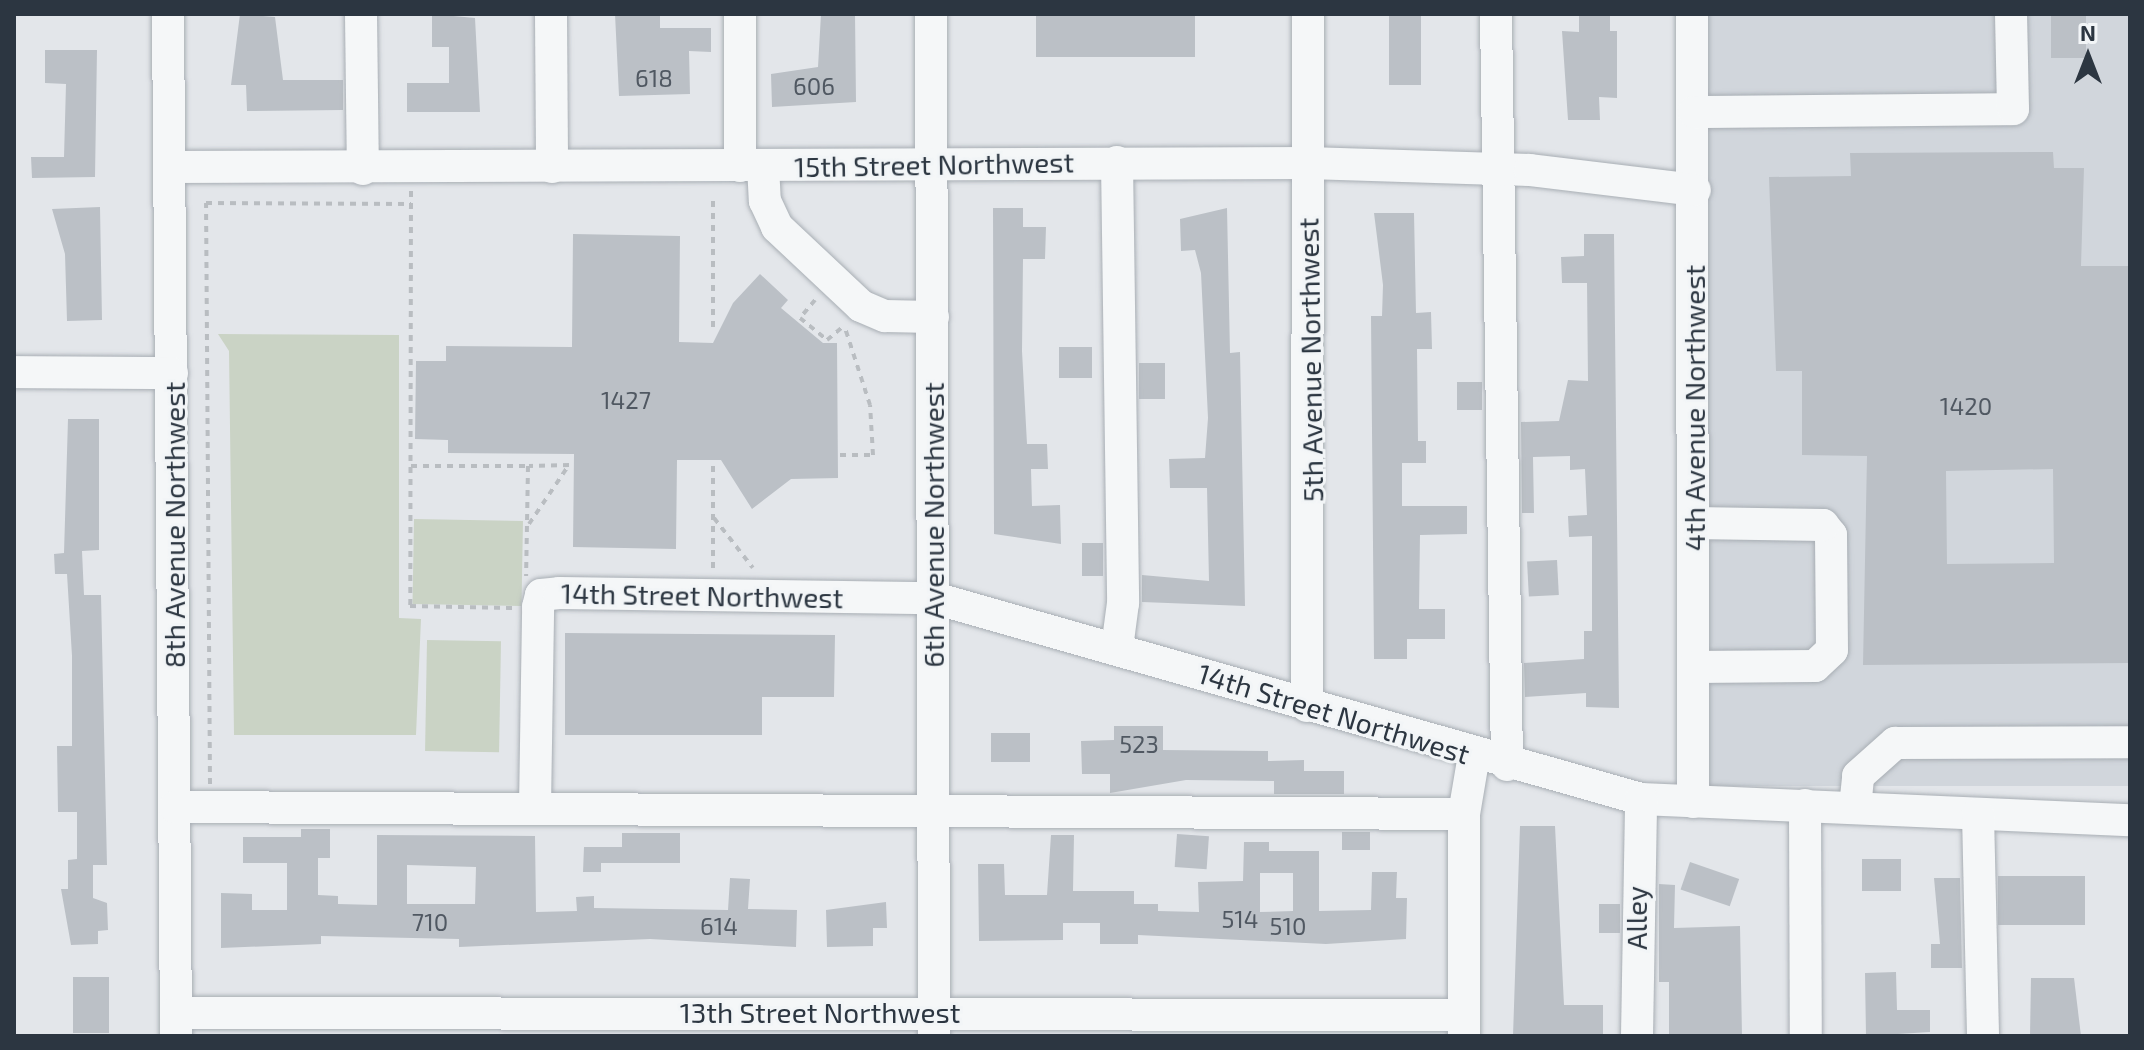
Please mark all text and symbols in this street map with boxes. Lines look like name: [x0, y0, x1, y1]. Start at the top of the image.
north arrow: [2048, 16, 2128, 96]
text: N: [2080, 19, 2096, 45]
house number: 618: [635, 64, 673, 92]
house number: 606: [793, 72, 835, 100]
street label: 15th Street Northwest: [794, 145, 1074, 183]
street label: 5th Avenue Northwest: [1291, 217, 1329, 503]
street label: 4th Avenue Northwest: [1677, 264, 1711, 552]
street label: 8th Avenue Northwest: [157, 382, 191, 668]
street label: 6th Avenue Northwest: [916, 382, 950, 668]
house number: 1427: [601, 386, 651, 414]
house number: 1420: [1940, 392, 1992, 420]
street label: 14th Street Northwest: [561, 576, 843, 614]
street label: 14th Street Northwest: [1194, 656, 1474, 770]
house number: 523: [1119, 730, 1159, 758]
street label: Alley: [1619, 886, 1653, 950]
house number: 514: [1221, 905, 1259, 933]
house number: 710: [412, 908, 448, 936]
house number: 614: [700, 912, 738, 940]
house number: 510: [1270, 912, 1306, 940]
street label: 13th Street Northwest: [680, 995, 960, 1029]

